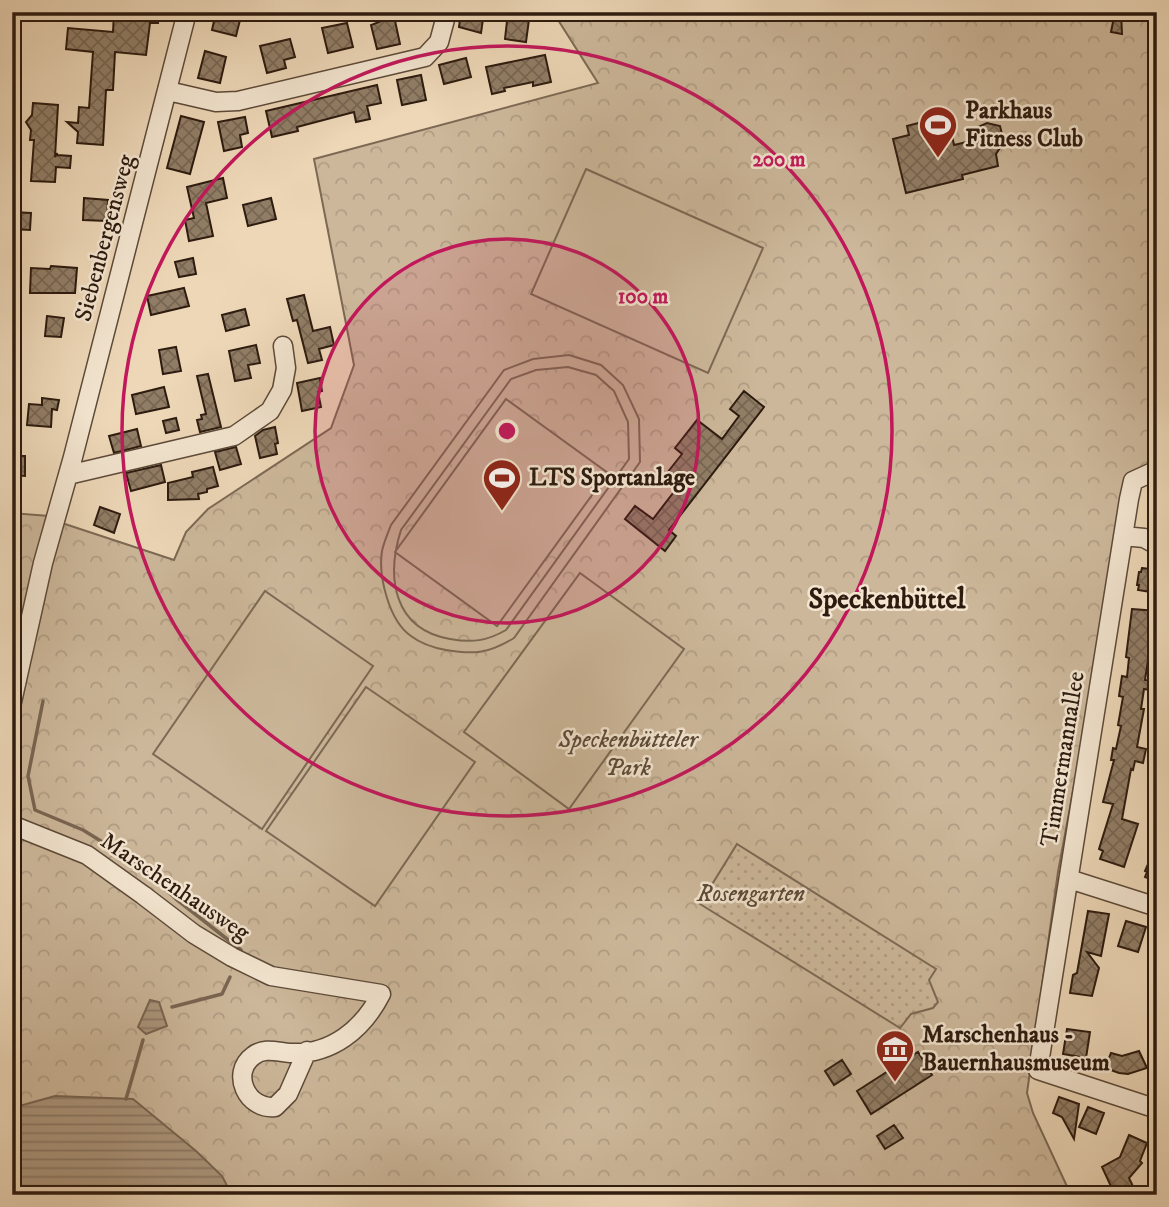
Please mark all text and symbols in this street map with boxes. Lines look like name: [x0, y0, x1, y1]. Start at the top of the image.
place label: Parkhaus Fitness Club: [965, 96, 1083, 154]
sports icon: Parkhaus Fitness Club: [917, 104, 959, 159]
text: 200 m: [752, 147, 806, 173]
street label: Siebenbergensweg: [68, 151, 142, 325]
text: 100 m: [618, 284, 668, 310]
centre of rings: [495, 419, 519, 443]
sports icon: LTS Sportanlage: [481, 457, 523, 512]
place label: LTS Sportanlage: [529, 463, 695, 493]
district label: Speckenbüttel: [809, 582, 966, 617]
street label: Timmermannallee: [1034, 669, 1092, 849]
park label: Speckenbütteler Park: [558, 725, 700, 783]
street label: Marschenhausweg: [95, 826, 256, 948]
park label: Rosengarten: [696, 879, 805, 909]
place label: Marschenhaus - Bauernhausmuseum: [922, 1020, 1110, 1078]
museum icon: Marschenhaus - Bauernhausmuseum: [874, 1028, 916, 1083]

